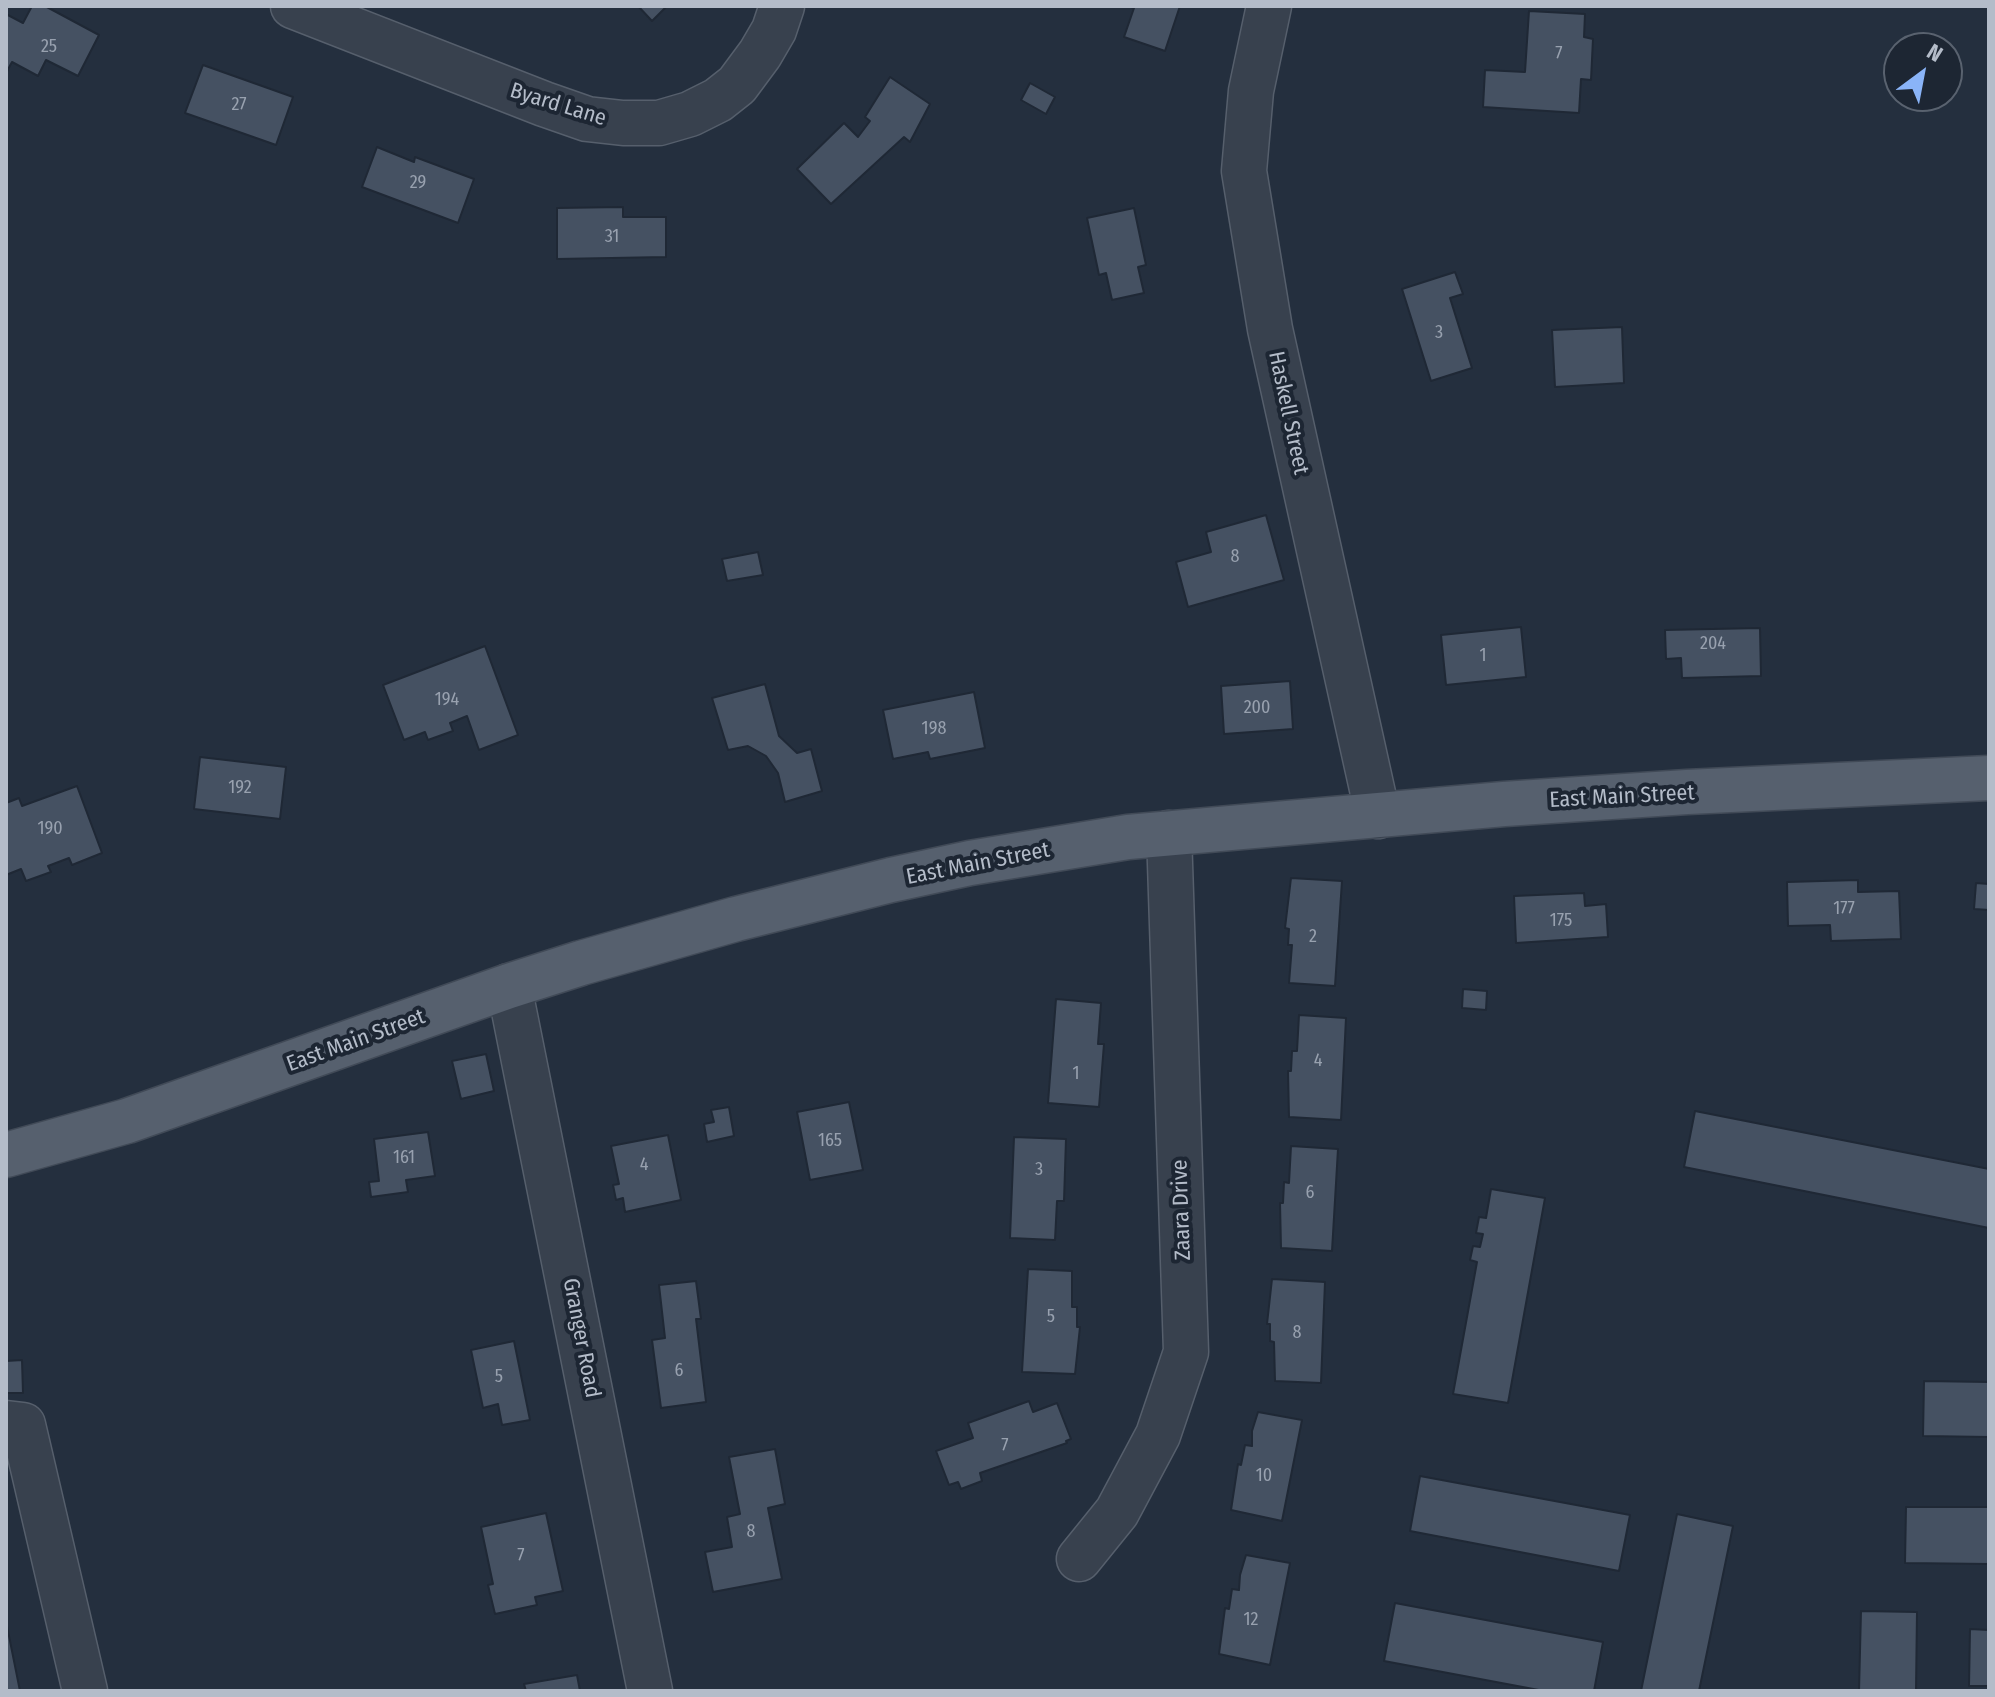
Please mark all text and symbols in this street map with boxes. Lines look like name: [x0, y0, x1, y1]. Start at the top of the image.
north arrow: [1883, 32, 1963, 112]
house number: 25: [41, 36, 57, 58]
text: N: [1922, 38, 1948, 68]
house number: 7: [1555, 43, 1563, 65]
street label: Byard Lane: [507, 78, 609, 132]
house number: 27: [231, 94, 247, 116]
house number: 29: [410, 172, 426, 194]
house number: 31: [605, 226, 619, 248]
house number: 3: [1435, 322, 1443, 344]
street label: Haskell Street: [1262, 349, 1314, 477]
house number: 8: [1231, 546, 1239, 568]
house number: 204: [1700, 633, 1726, 655]
house number: 1: [1479, 645, 1487, 667]
house number: 194: [435, 689, 459, 711]
house number: 200: [1244, 697, 1270, 719]
house number: 198: [922, 718, 946, 740]
house number: 192: [228, 777, 252, 799]
street label: East Main Street: [1549, 780, 1695, 814]
house number: 190: [37, 818, 63, 840]
street label: East Main Street: [904, 837, 1052, 891]
house number: 177: [1833, 898, 1855, 920]
house number: 175: [1550, 910, 1572, 932]
house number: 2: [1309, 926, 1317, 948]
street label: East Main Street: [283, 1004, 429, 1078]
house number: 4: [1314, 1050, 1322, 1072]
house number: 1: [1072, 1063, 1080, 1085]
house number: 165: [818, 1130, 842, 1152]
house number: 161: [393, 1147, 415, 1169]
house number: 4: [640, 1154, 648, 1176]
house number: 3: [1035, 1159, 1043, 1181]
street label: Zaara Drive: [1167, 1159, 1197, 1261]
house number: 6: [1306, 1182, 1314, 1204]
street label: Granger Road: [556, 1276, 606, 1400]
house number: 5: [1047, 1306, 1055, 1328]
house number: 8: [1293, 1322, 1301, 1344]
house number: 6: [675, 1360, 683, 1382]
house number: 5: [495, 1366, 503, 1388]
house number: 7: [1001, 1435, 1009, 1457]
house number: 10: [1256, 1465, 1272, 1487]
house number: 8: [747, 1521, 755, 1543]
house number: 7: [517, 1545, 525, 1567]
house number: 12: [1244, 1609, 1258, 1631]

